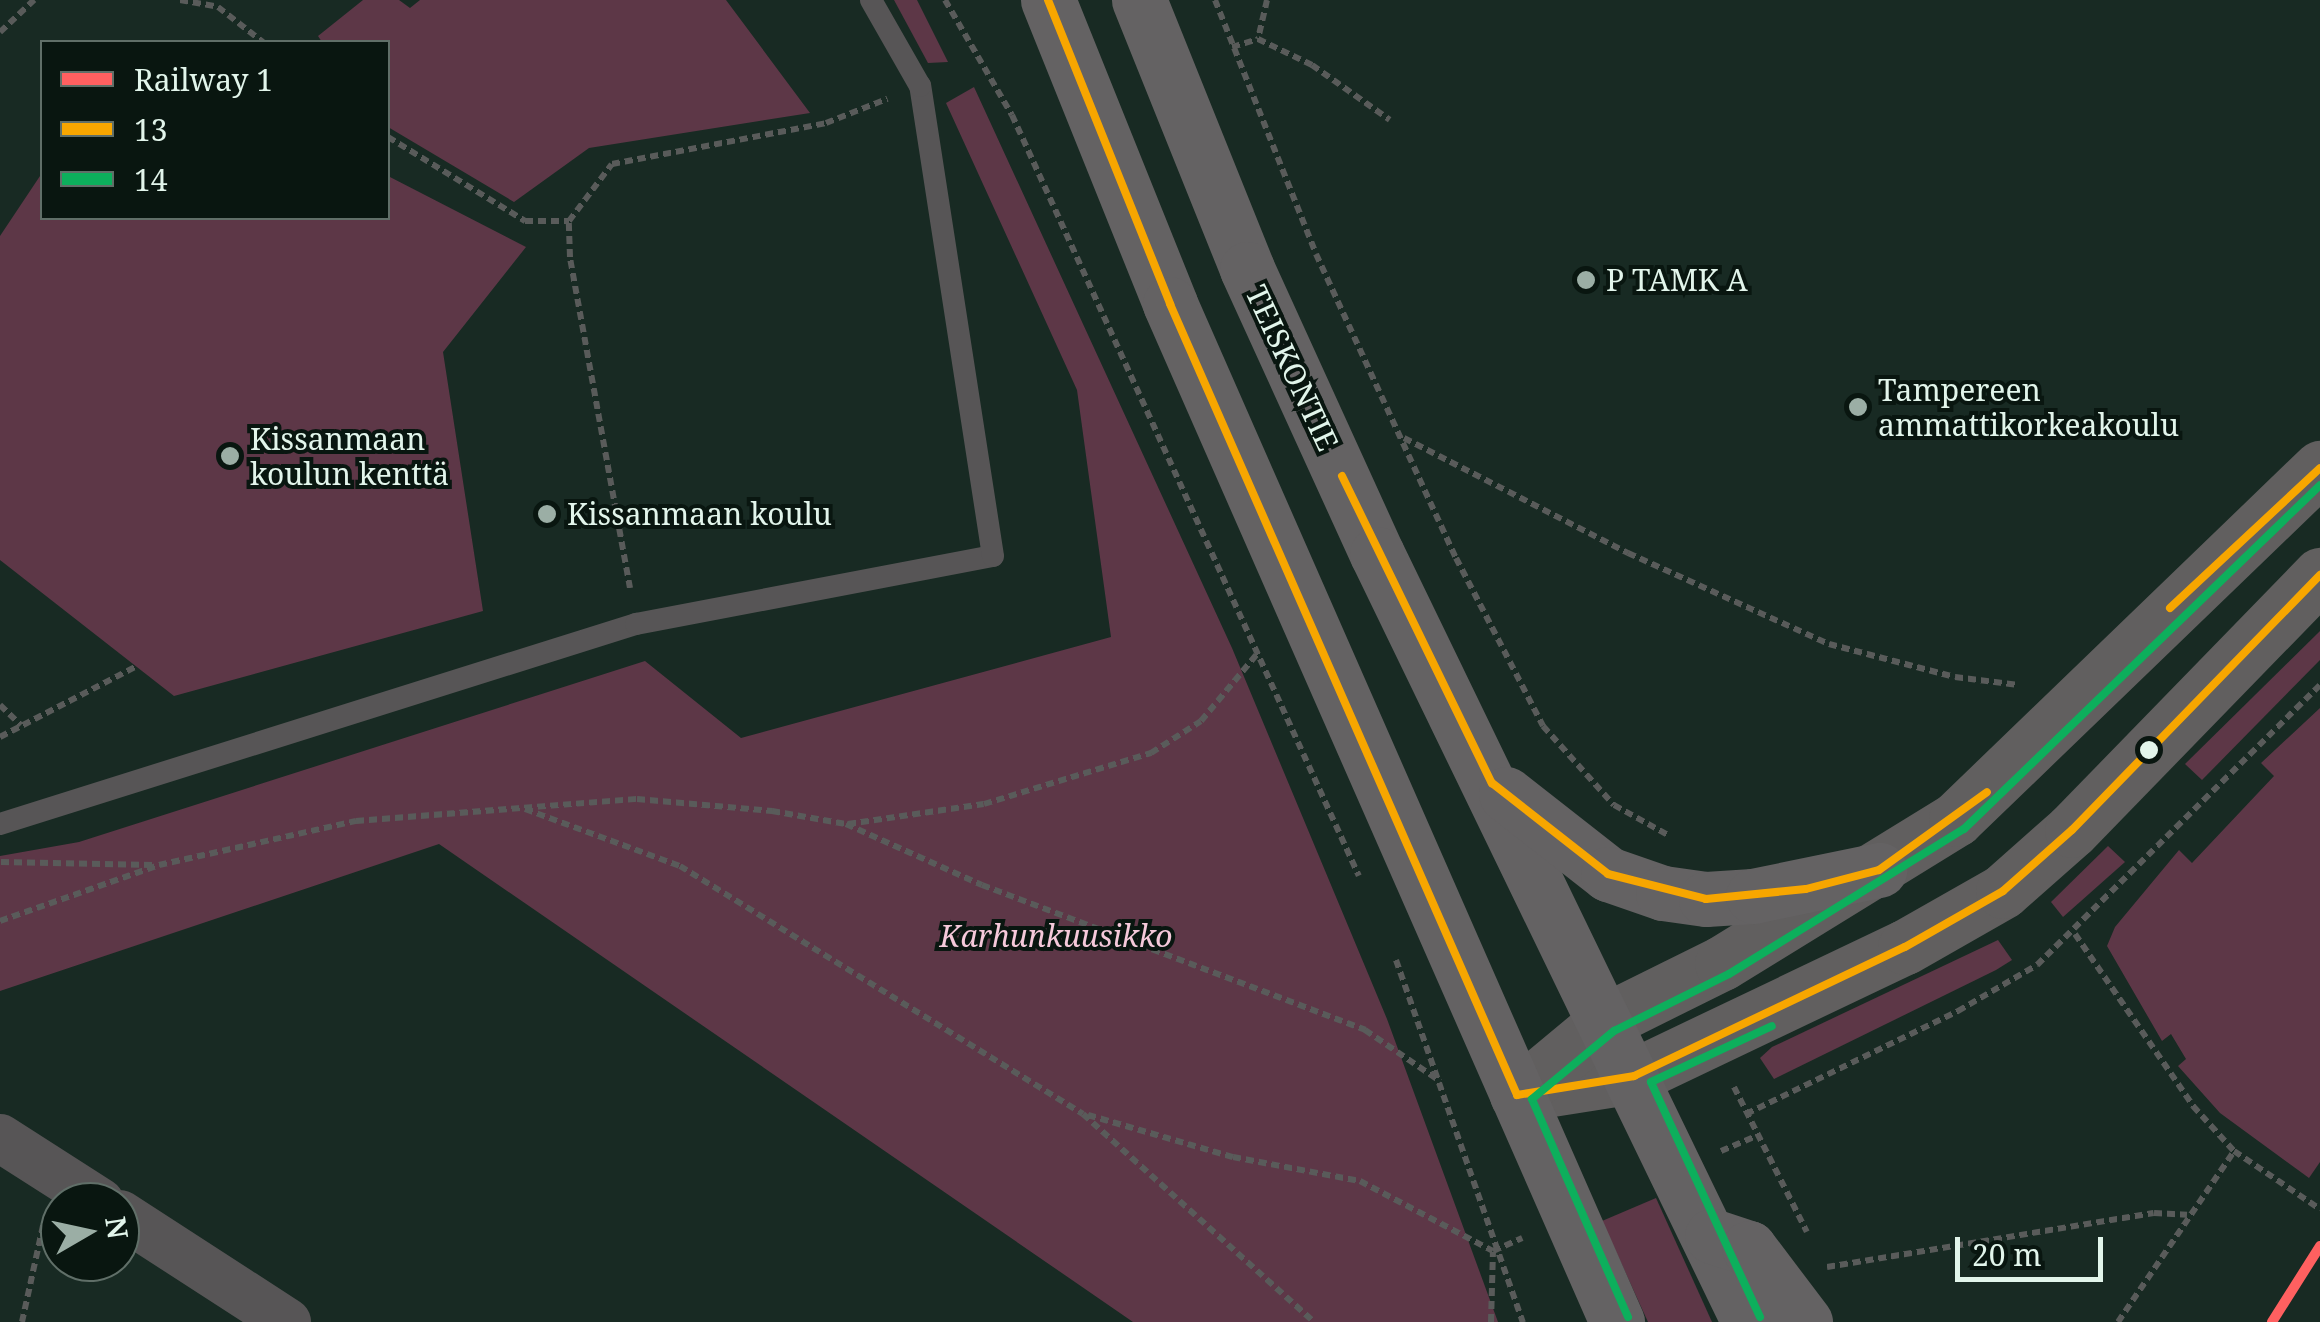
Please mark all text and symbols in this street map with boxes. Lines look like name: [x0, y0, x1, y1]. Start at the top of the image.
legend: [40, 40, 390, 220]
text: Railway 1: [134, 59, 273, 100]
text: 13: [134, 109, 168, 150]
text: 14: [134, 159, 168, 200]
place label: P TAMK A: [1606, 262, 1748, 298]
marker: P TAMK A: [1575, 269, 1597, 291]
street label: TEISKONTIE: [1238, 280, 1346, 456]
place label: Tampereen ammattikorkeakoulu: [1878, 372, 2179, 442]
marker: Tampereen ammattikorkeakoulu: [1847, 396, 1869, 418]
place label: Kissanmaan koulun kenttä: [250, 421, 449, 492]
marker: Kissanmaan koulun kenttä: [219, 445, 241, 467]
place label: Kissanmaan koulu: [567, 496, 832, 532]
marker: Kissanmaan koulu: [536, 503, 558, 525]
unlabelled marker: [2139, 740, 2159, 760]
park label: Karhunkuusikko: [939, 918, 1173, 954]
north arrow: [40, 1182, 140, 1282]
text: N: [97, 1214, 138, 1241]
scale bar: [1960, 1217, 2108, 1279]
text: 20 m: [1972, 1234, 2042, 1275]

